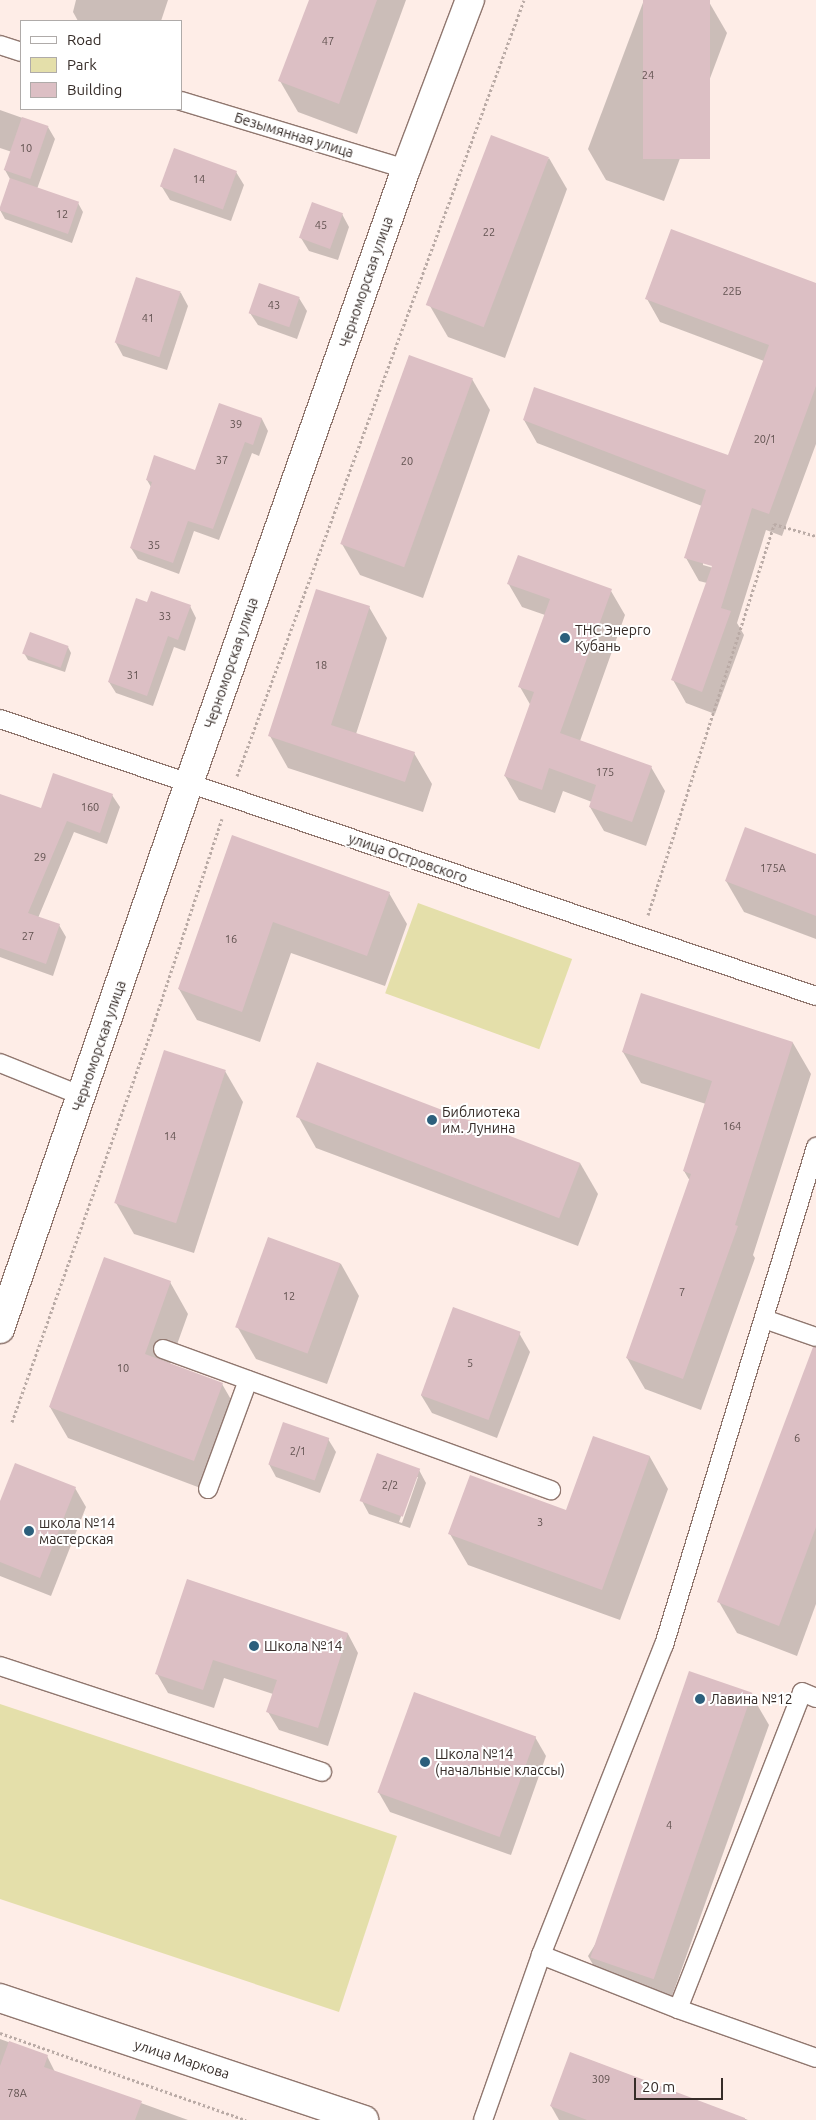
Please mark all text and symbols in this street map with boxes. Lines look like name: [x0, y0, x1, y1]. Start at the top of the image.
legend: [20, 20, 182, 110]
text: Road: [67, 31, 102, 48]
house number: 47: [322, 34, 334, 48]
text: Park: [67, 56, 97, 73]
house number: 24: [642, 68, 654, 82]
text: Building: [67, 81, 122, 98]
street label: Безымянная улица: [232, 109, 356, 161]
house number: 10: [20, 141, 32, 155]
house number: 14: [193, 172, 205, 186]
house number: 12: [56, 207, 68, 221]
street label: Черноморская улица: [336, 214, 396, 350]
house number: 45: [315, 218, 327, 232]
house number: 22: [483, 225, 495, 239]
house number: 22Б: [722, 284, 742, 298]
house number: 43: [268, 298, 280, 312]
house number: 41: [142, 311, 154, 325]
house number: 39: [230, 417, 242, 431]
house number: 20/1: [754, 432, 776, 446]
house number: 37: [216, 453, 228, 467]
house number: 20: [401, 454, 413, 468]
house number: 35: [148, 538, 160, 552]
street label: Черноморская улица: [201, 595, 261, 731]
house number: 33: [159, 609, 171, 623]
place label: ТНС Энерго Кубань: [575, 622, 651, 654]
marker: ТНС Энерго Кубань: [559, 632, 571, 644]
house number: 18: [315, 658, 327, 672]
house number: 31: [127, 668, 139, 682]
house number: 175: [596, 765, 614, 779]
house number: 160: [81, 800, 99, 814]
street label: улица Островского: [346, 830, 470, 886]
house number: 29: [34, 850, 46, 864]
house number: 175А: [760, 861, 786, 875]
house number: 27: [22, 929, 34, 943]
house number: 16: [225, 932, 237, 946]
street label: Черноморская улица: [69, 978, 129, 1114]
place label: Библиотека им. Лунина: [442, 1104, 520, 1136]
marker: Библиотека им. Лунина: [426, 1114, 438, 1126]
house number: 164: [723, 1119, 741, 1133]
house number: 14: [164, 1129, 176, 1143]
house number: 7: [679, 1285, 685, 1299]
house number: 12: [283, 1289, 295, 1303]
house number: 5: [467, 1356, 473, 1370]
house number: 10: [117, 1361, 129, 1375]
house number: 6: [794, 1431, 800, 1445]
house number: 2/1: [290, 1444, 306, 1458]
house number: 2/2: [382, 1478, 398, 1492]
place label: школа №14 мастерская: [39, 1515, 115, 1548]
house number: 3: [537, 1515, 543, 1529]
marker: школа №14 мастерская: [23, 1525, 35, 1537]
place label: Школа №14: [264, 1638, 343, 1654]
marker: Школа №14: [248, 1640, 260, 1652]
place label: Лавина №12: [710, 1691, 793, 1707]
marker: Лавина №12: [694, 1693, 706, 1705]
place label: Школа №14 (начальные классы): [435, 1746, 565, 1778]
marker: Школа №14 (начальные классы): [419, 1756, 431, 1768]
house number: 4: [666, 1818, 672, 1832]
street label: улица Маркова: [132, 2036, 232, 2082]
scale bar: [636, 2068, 725, 2100]
house number: 309: [592, 2072, 610, 2086]
text: 20 m: [642, 2078, 675, 2095]
house number: 78А: [7, 2086, 27, 2100]

